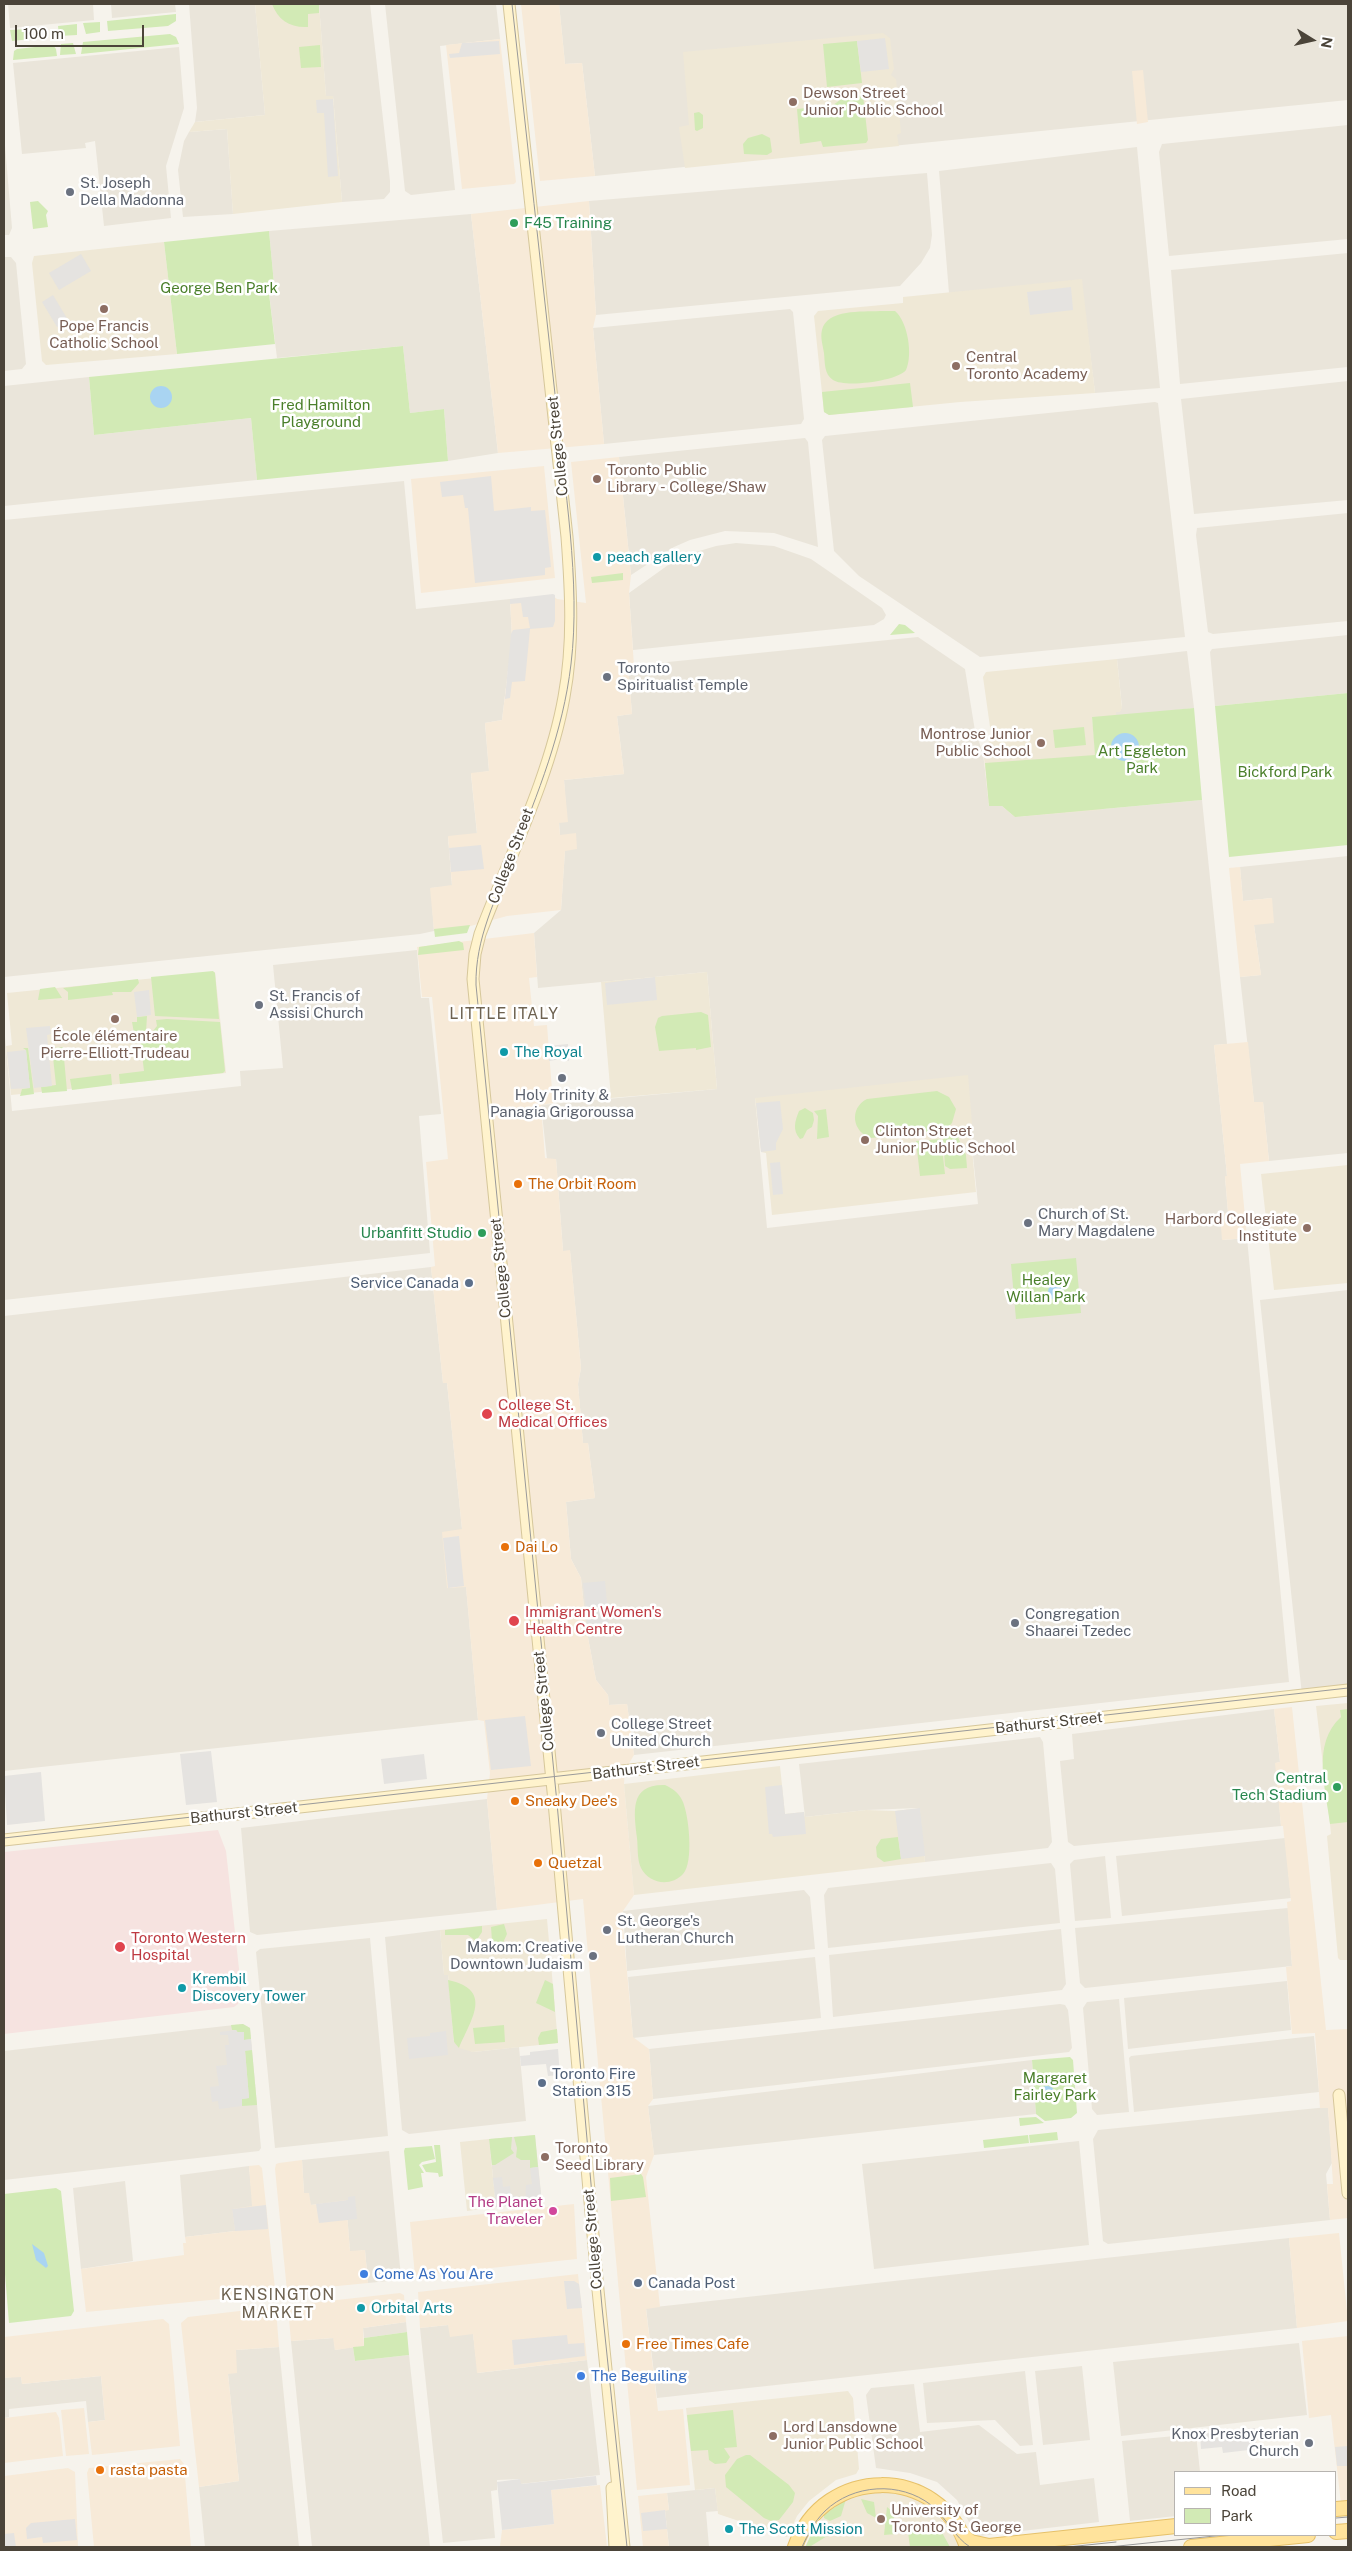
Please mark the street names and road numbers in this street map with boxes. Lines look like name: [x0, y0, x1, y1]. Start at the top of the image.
street label: College Street: [544, 395, 572, 497]
street label: College Street: [485, 806, 537, 906]
street label: College Street: [487, 1217, 515, 1319]
street label: College Street: [530, 1650, 558, 1752]
street label: Bathurst Street: [994, 1708, 1104, 1738]
street label: Bathurst Street: [591, 1752, 701, 1784]
street label: Bathurst Street: [189, 1798, 299, 1828]
street label: College Street: [580, 2188, 606, 2290]

